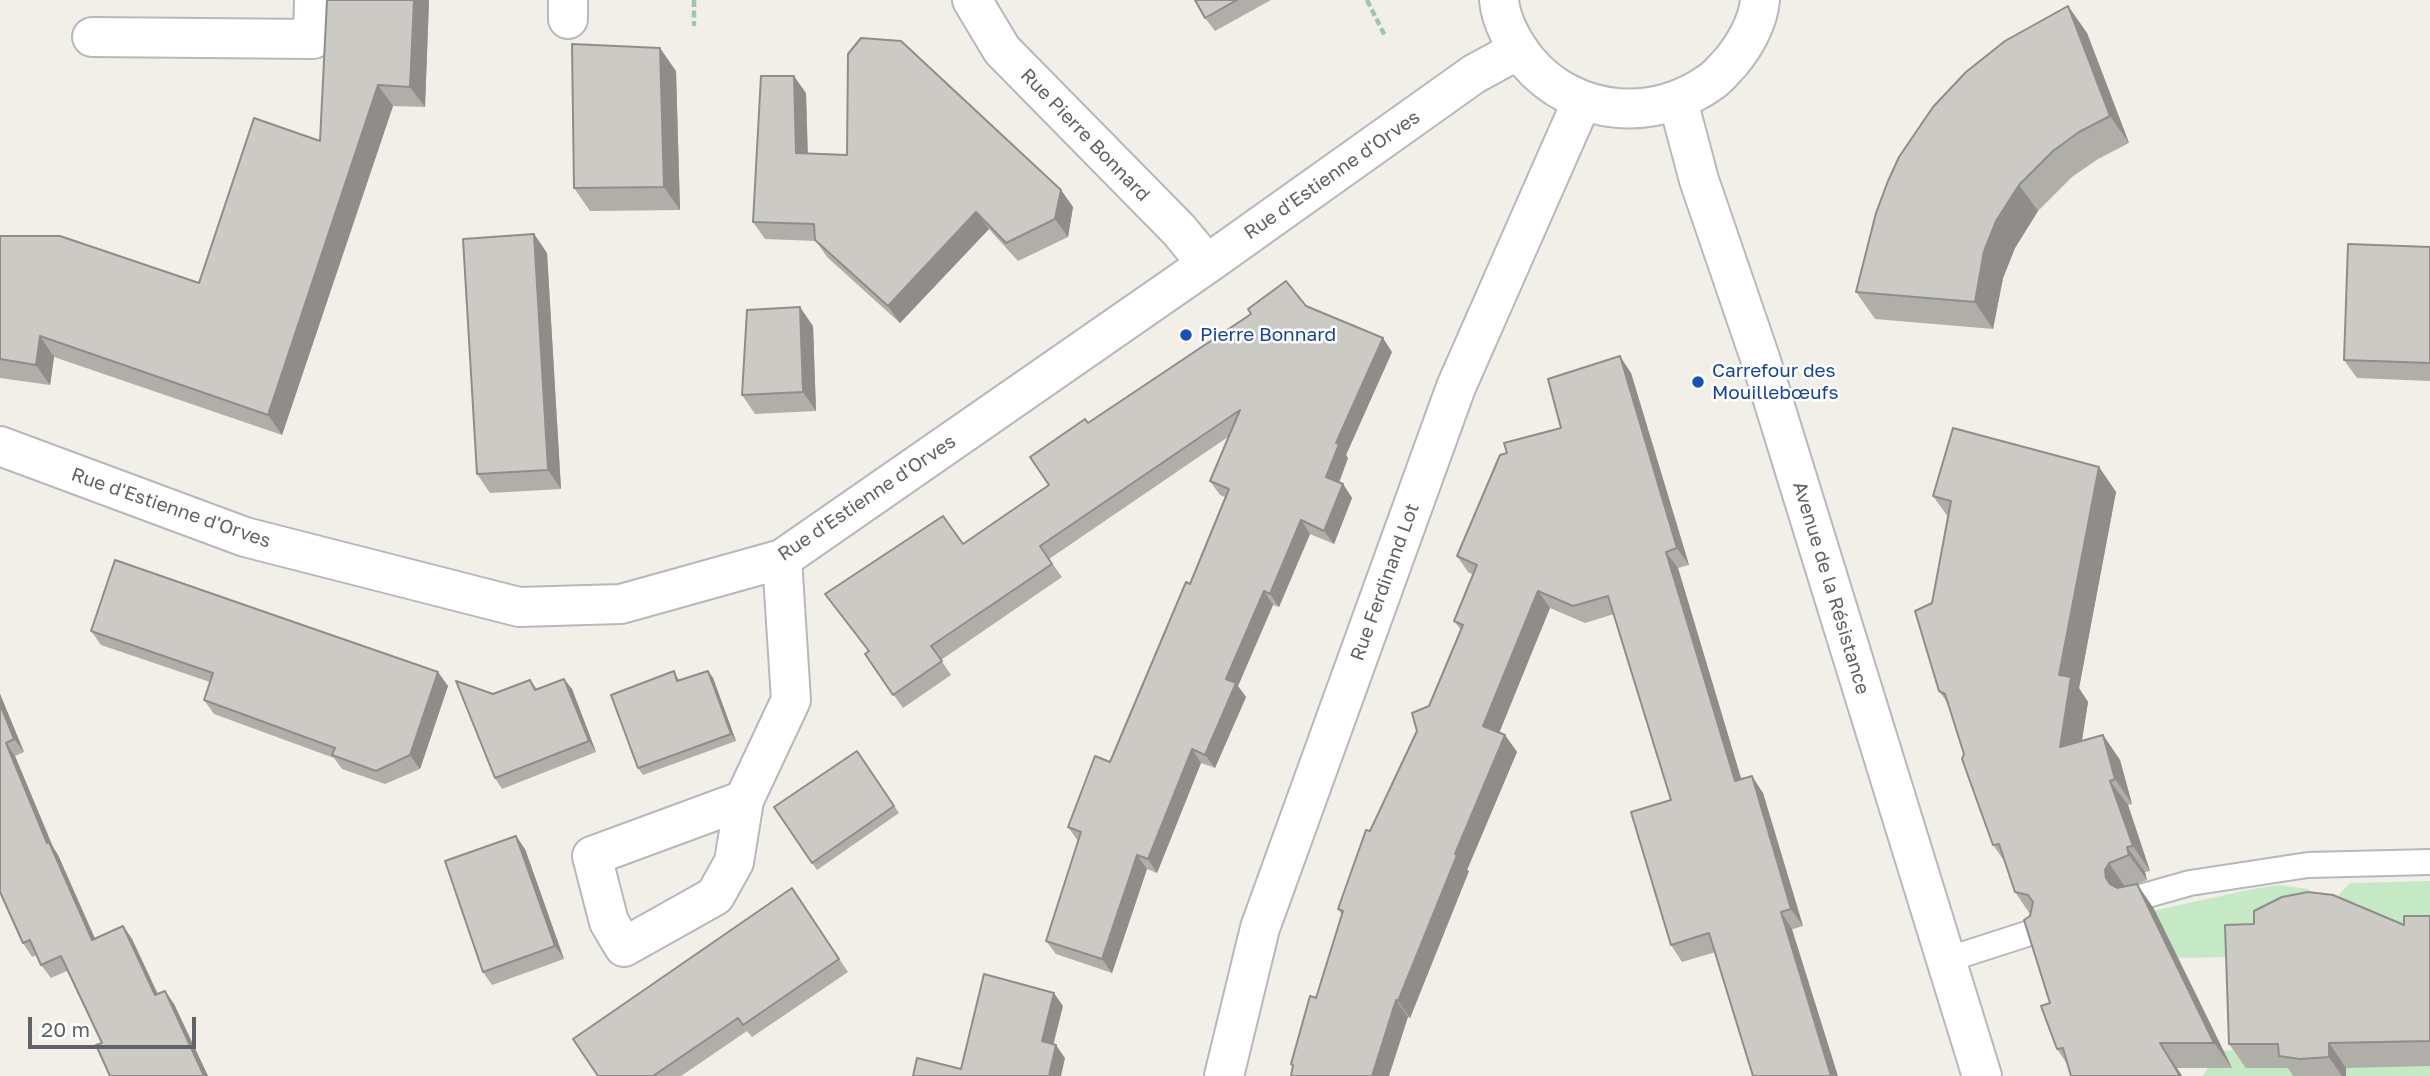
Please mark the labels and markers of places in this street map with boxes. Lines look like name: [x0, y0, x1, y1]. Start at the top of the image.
place label: Pierre Bonnard: [1200, 324, 1336, 346]
marker: Pierre Bonnard: [1178, 327, 1194, 343]
place label: Carrefour des Mouillebœufs: [1712, 360, 1839, 404]
marker: Carrefour des Mouillebœufs: [1690, 374, 1706, 390]

